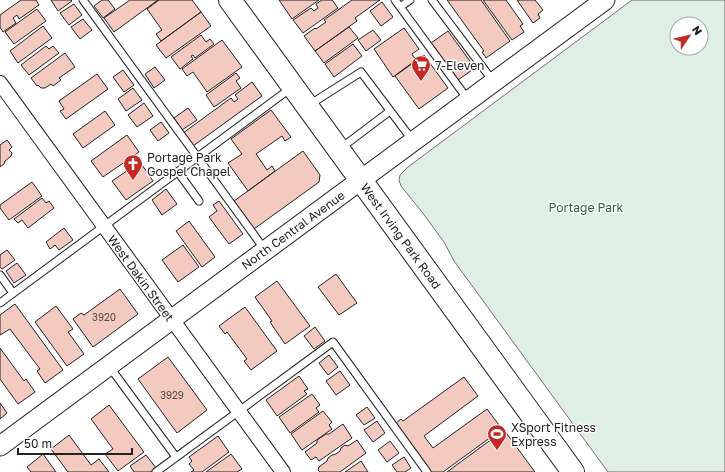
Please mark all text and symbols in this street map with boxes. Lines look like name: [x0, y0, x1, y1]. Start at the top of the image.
north arrow: [669, 16, 709, 56]
text: N: [690, 23, 705, 37]
supermarket icon: 7-Eleven: [410, 54, 432, 82]
place label: 7-Eleven: [435, 58, 485, 73]
place label: Portage Park Gospel Chapel: [147, 150, 231, 179]
church icon: Portage Park Gospel Chapel: [122, 153, 144, 181]
street label: West Irving Park Road: [358, 180, 444, 292]
street label: North Central Avenue: [238, 187, 348, 273]
park label: Portage Park: [549, 200, 624, 215]
street label: West Dakin Street: [105, 232, 178, 324]
house number: 3920: [92, 311, 116, 323]
house number: 3929: [160, 389, 184, 401]
place label: XSport Fitness Express: [511, 420, 596, 449]
sports icon: XSport Fitness Express: [486, 423, 508, 451]
scale bar: [18, 430, 132, 456]
text: 50 m: [24, 436, 52, 451]

